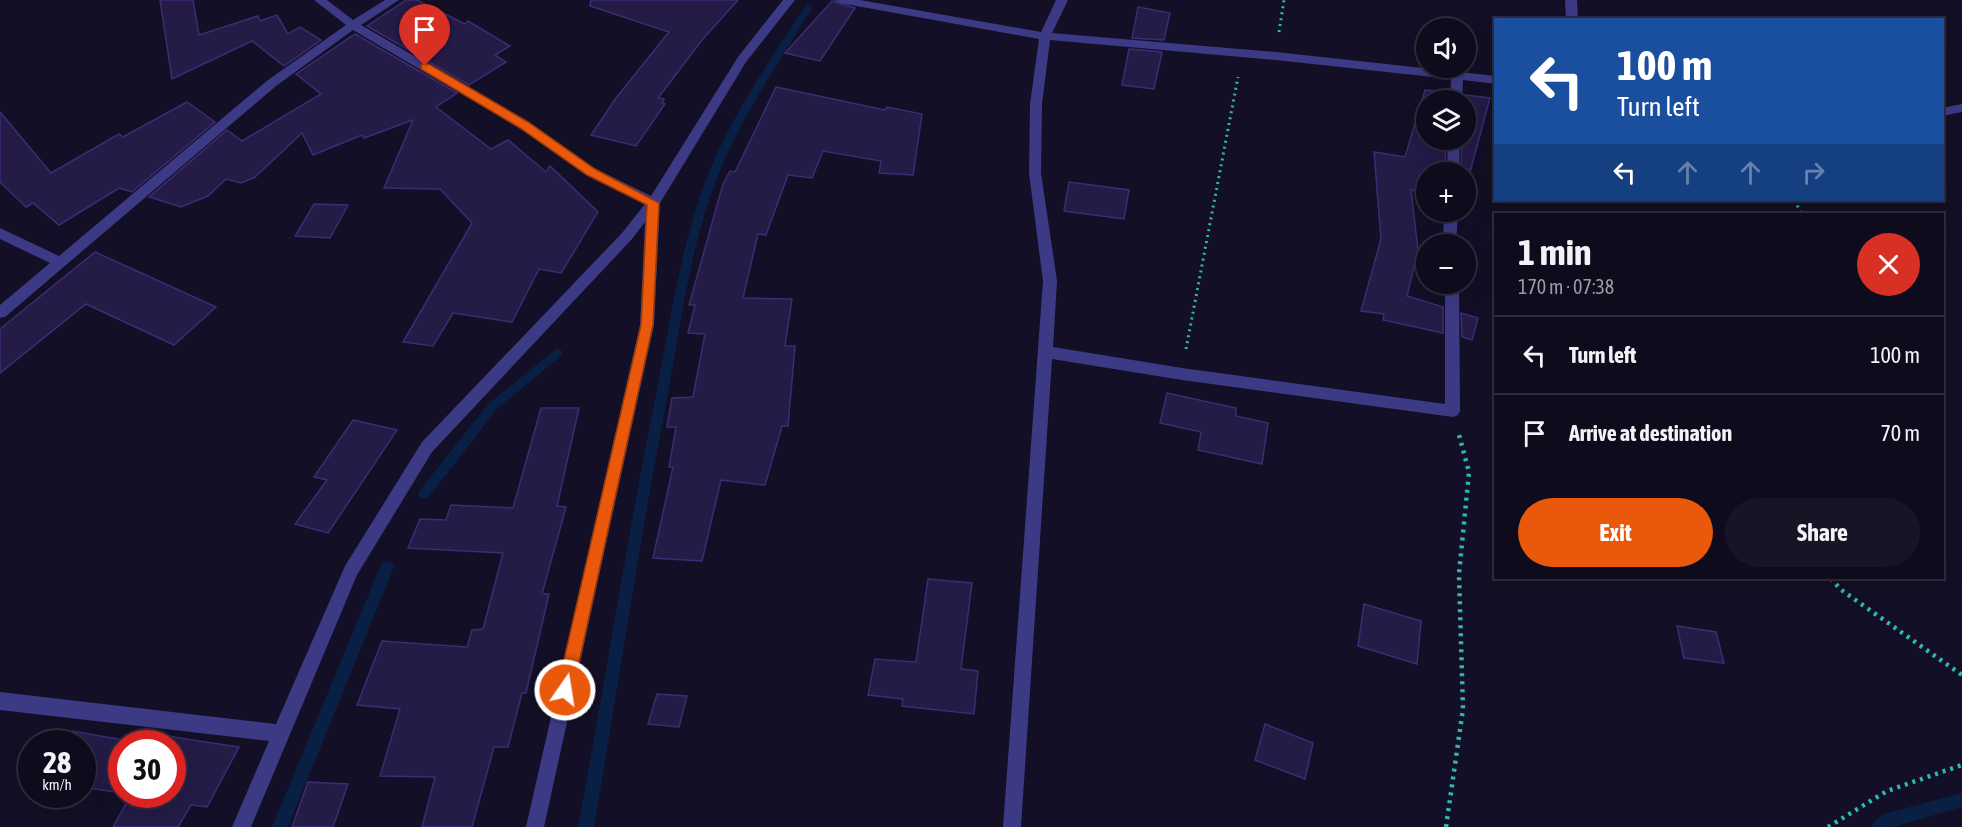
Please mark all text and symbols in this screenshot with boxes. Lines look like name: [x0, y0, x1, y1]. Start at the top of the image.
pin: [399, 4, 450, 66]
icon: arrive: [408, 13, 441, 46]
map controls: [1416, 18, 1476, 294]
button: sound: [1416, 18, 1476, 78]
text: 100 m: [1617, 41, 1712, 89]
icon: left: [1518, 42, 1596, 120]
button: layers: [1416, 90, 1476, 150]
text: Turn left: [1617, 91, 1700, 122]
icon: left: [1608, 156, 1641, 189]
icon: ahead: [1671, 156, 1704, 189]
icon: ahead: [1734, 156, 1767, 189]
icon: right: [1797, 156, 1830, 189]
button: +: [1416, 162, 1476, 222]
text: 1 min: [1518, 231, 1592, 273]
button: close: [1857, 233, 1920, 296]
button: −: [1416, 234, 1476, 294]
text: 170 m · 07:38: [1518, 275, 1614, 298]
icon: left: [1518, 339, 1551, 372]
text: Turn left: [1569, 342, 1636, 368]
text: 100 m: [1870, 342, 1920, 368]
icon: arrive: [1518, 417, 1551, 450]
text: Arrive at destination: [1569, 420, 1732, 446]
text: 70 m: [1880, 420, 1920, 446]
button: Exit: [1518, 498, 1713, 567]
button: Share: [1725, 498, 1920, 567]
position arrow: [533, 658, 597, 722]
speed limit sign: 30: [108, 730, 186, 808]
text: 28: [43, 745, 71, 779]
text: km/h: [42, 776, 72, 793]

